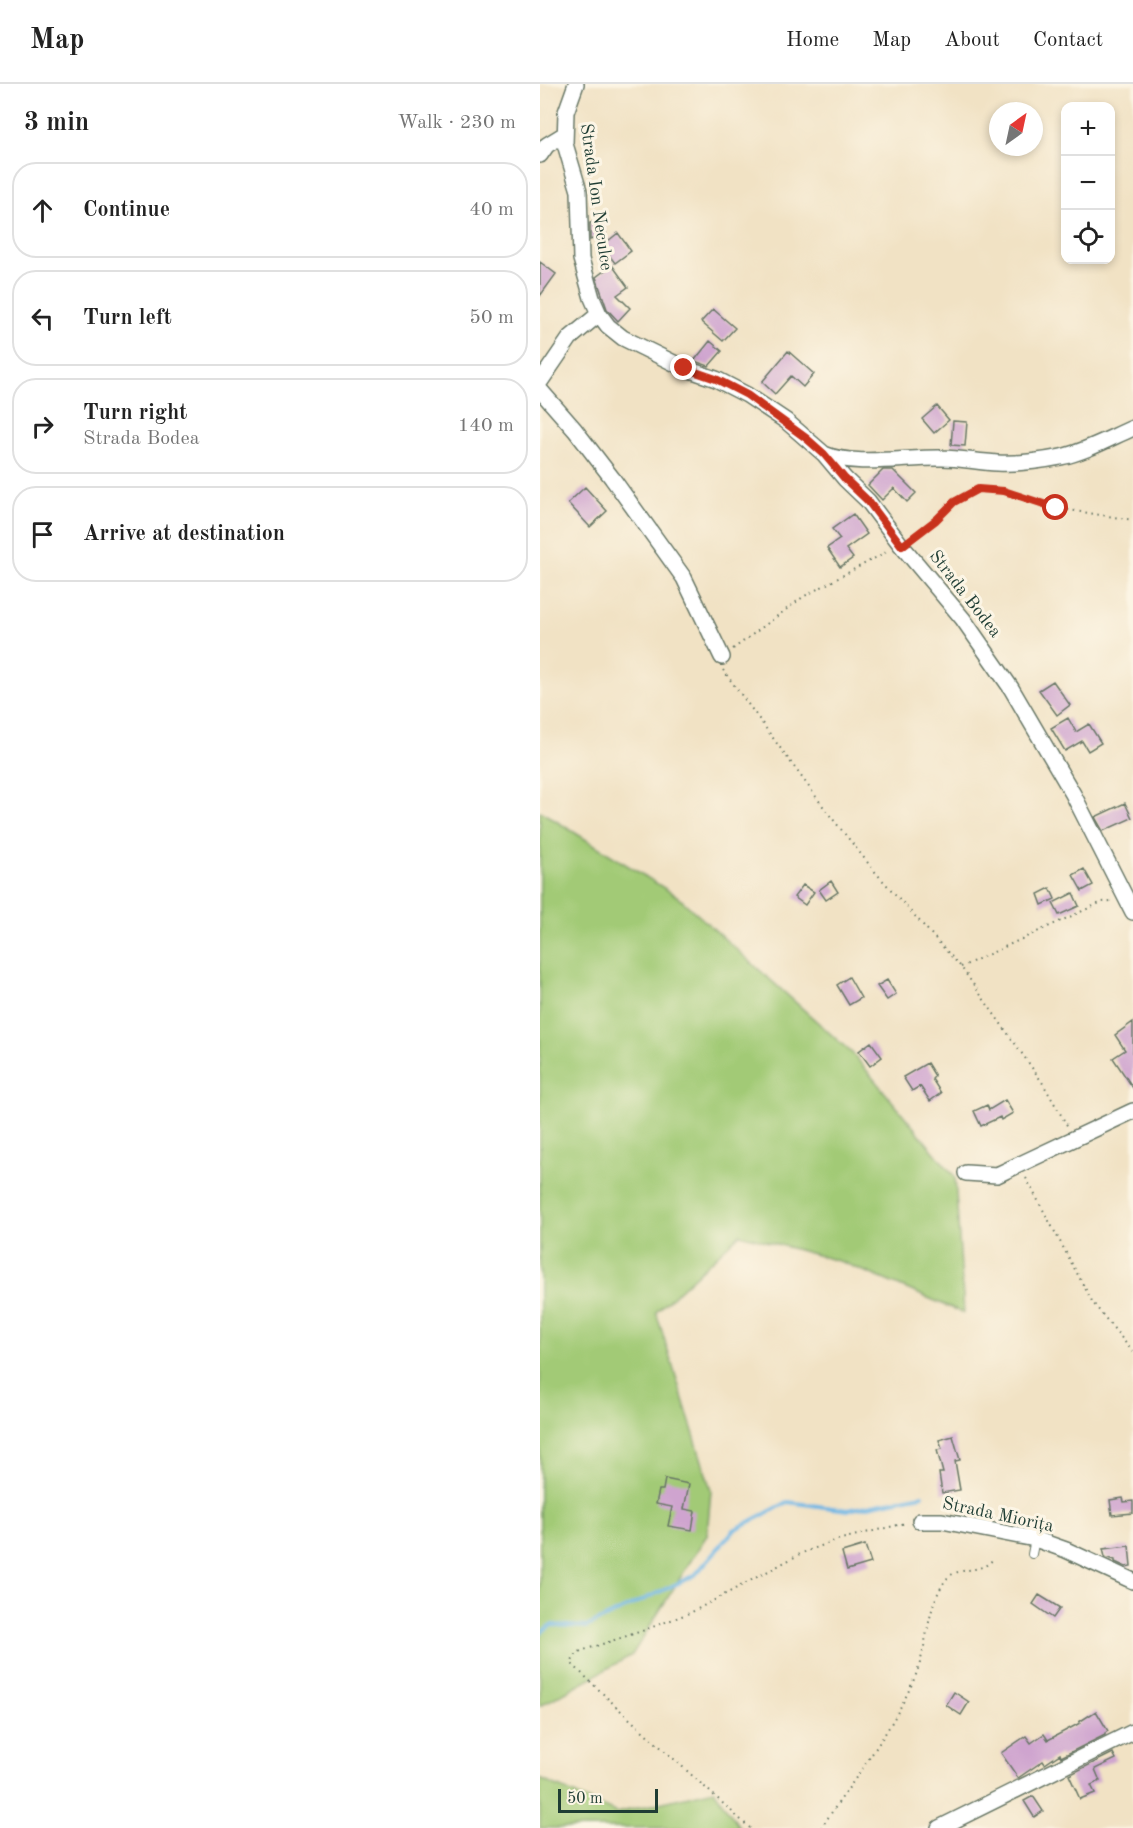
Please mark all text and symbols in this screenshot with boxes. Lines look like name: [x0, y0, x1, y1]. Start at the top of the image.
text: Map: [30, 27, 84, 55]
text: Home: [786, 30, 839, 51]
text: Map: [872, 30, 911, 51]
text: About: [944, 30, 1000, 51]
text: Contact: [1033, 30, 1103, 51]
north arrow: [989, 102, 1043, 156]
map controls: [1061, 102, 1115, 264]
button: +: [1061, 102, 1115, 156]
text: 3 min: [24, 110, 89, 136]
text: Walk · 230 m: [397, 113, 516, 133]
street label: Strada Ion Neculce: [577, 122, 615, 272]
button: −: [1061, 156, 1115, 210]
icon: ahead: [26, 194, 59, 227]
text: Continue: [83, 199, 170, 221]
text: 40 m: [469, 200, 514, 220]
button: locate: [1061, 210, 1115, 264]
icon: left: [26, 302, 59, 335]
text: Turn left: [83, 307, 172, 329]
text: 50 m: [469, 308, 514, 328]
route end: [670, 354, 696, 380]
text: Turn right: [83, 402, 187, 424]
icon: right: [26, 410, 59, 443]
text: 140 m: [458, 416, 514, 436]
text: Strada Bodea: [83, 429, 200, 449]
route start: [1042, 494, 1068, 520]
icon: arrive: [26, 518, 59, 551]
text: Arrive at destination: [83, 523, 285, 545]
street label: Strada Bodea: [926, 547, 1004, 641]
street label: Strada Miorița: [940, 1494, 1055, 1537]
scale bar: [558, 1786, 658, 1814]
text: 50 m: [567, 1791, 603, 1807]

